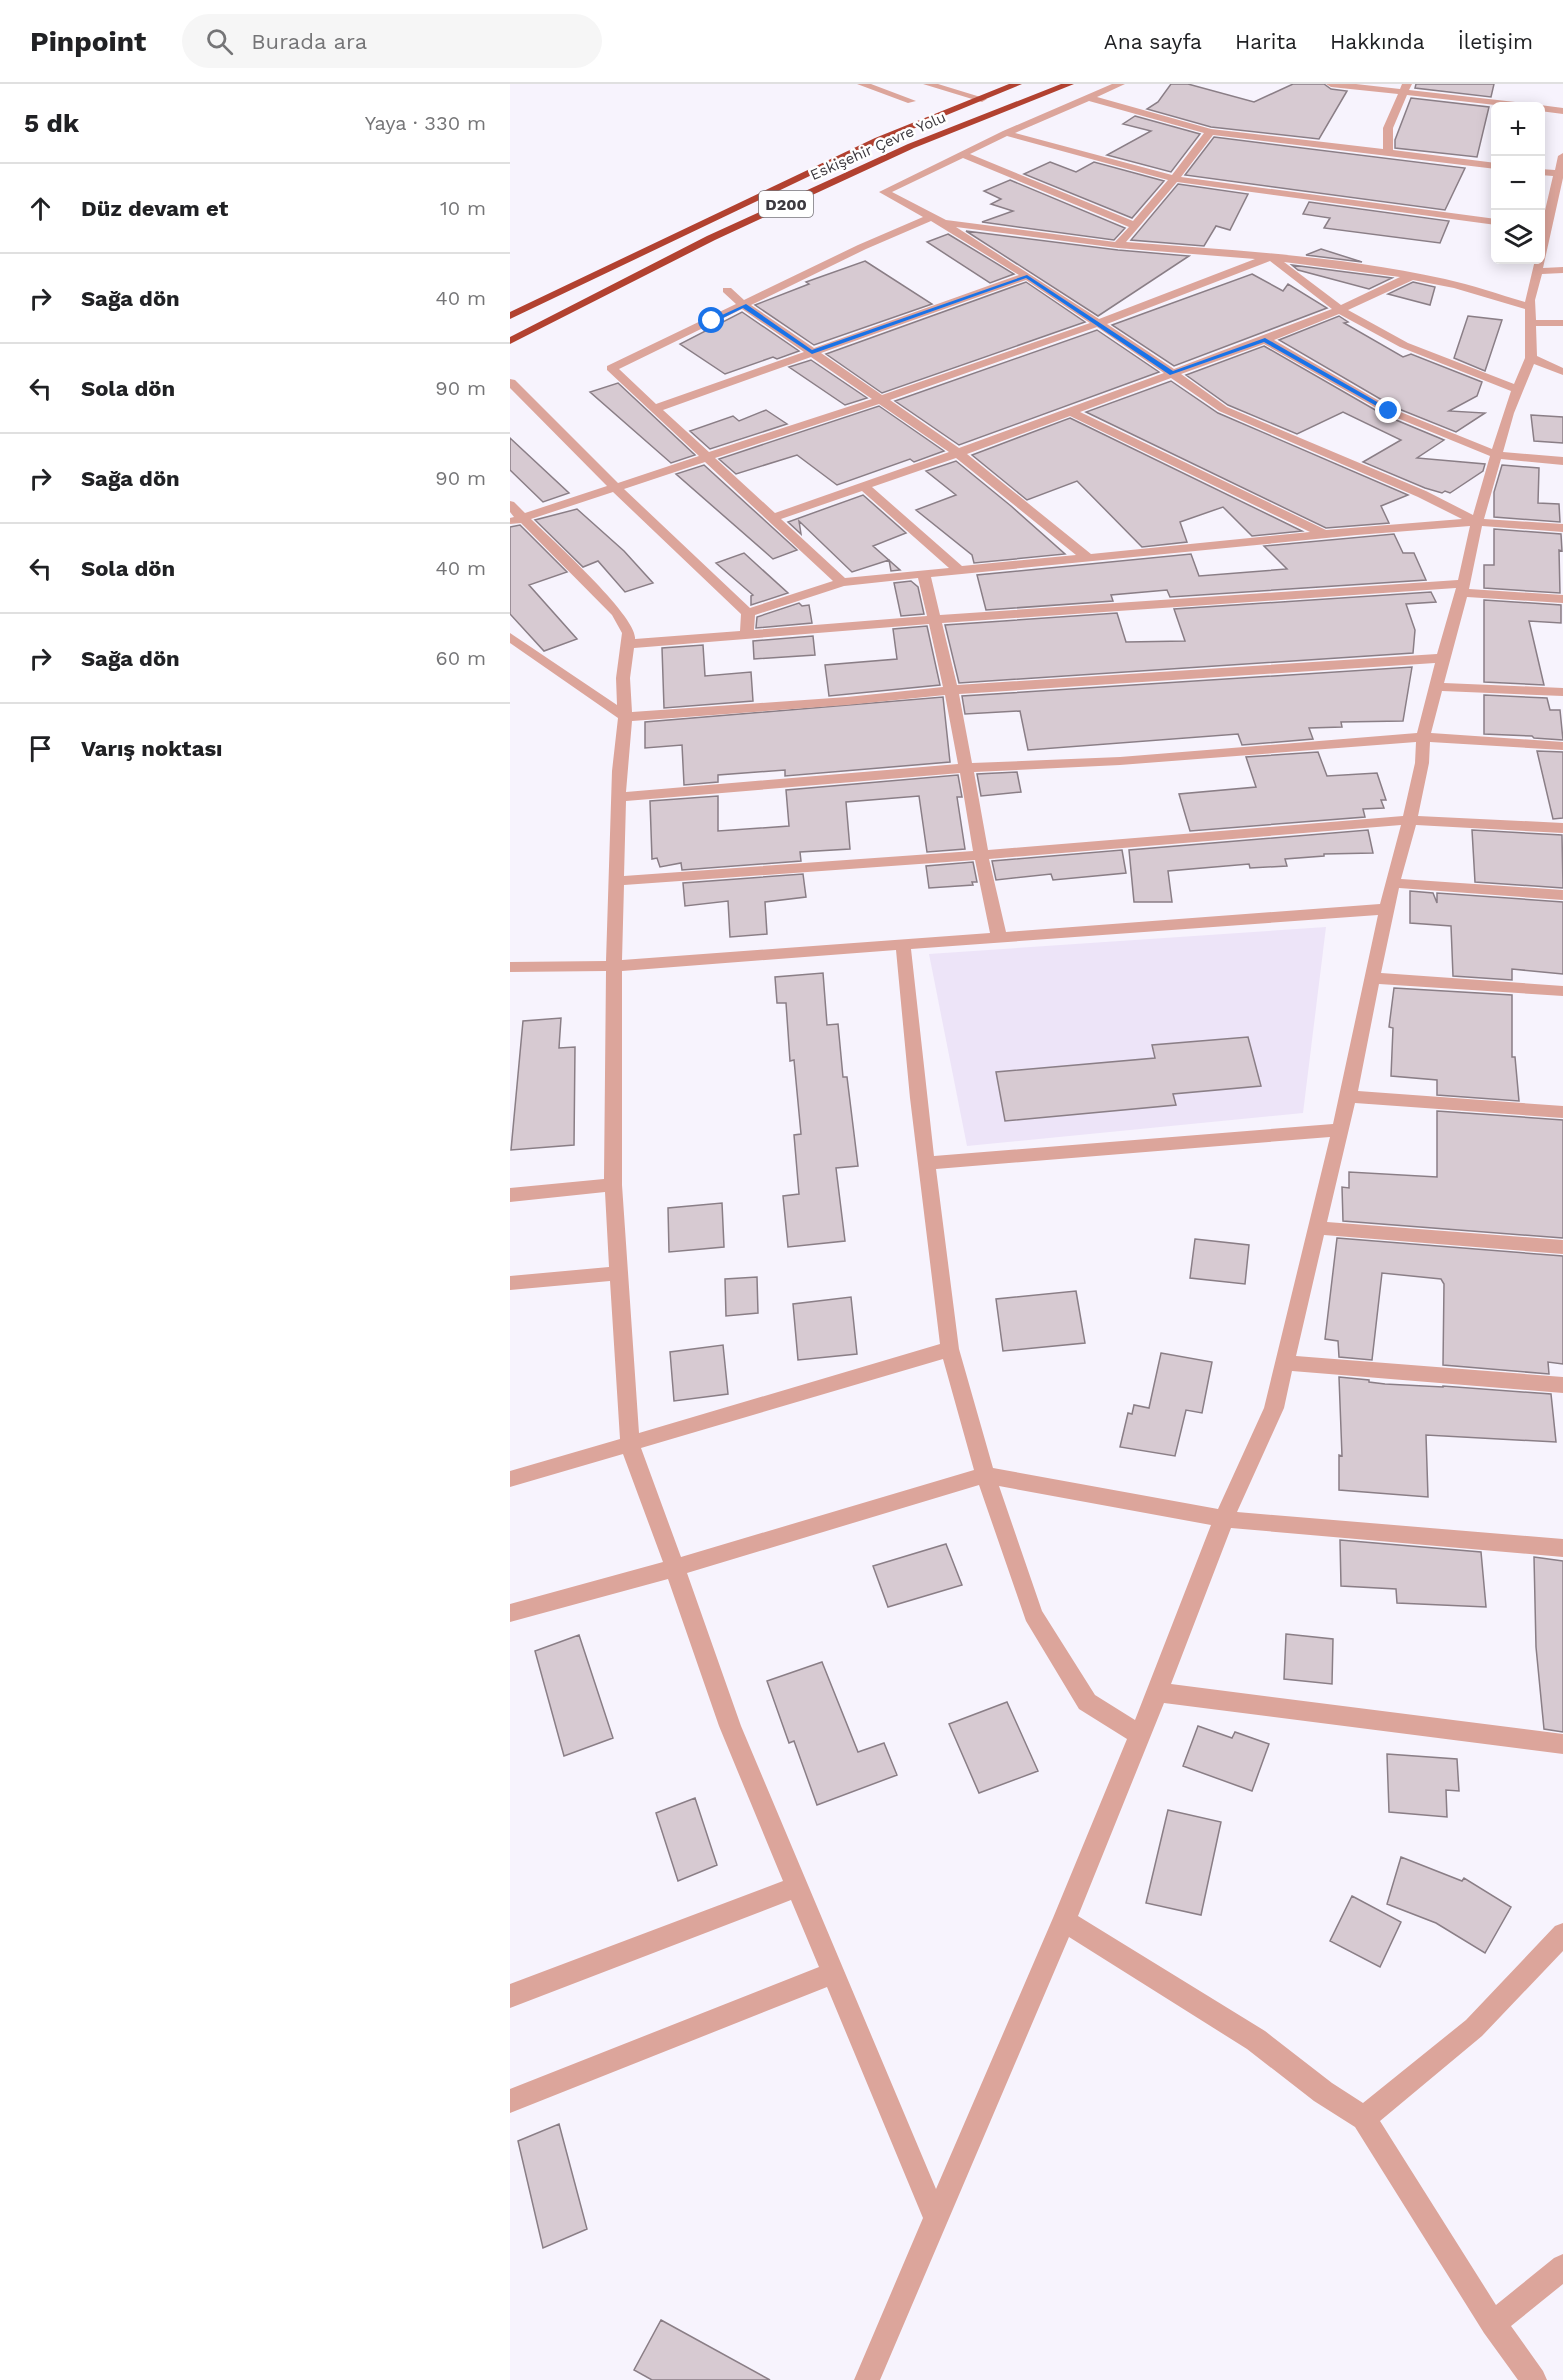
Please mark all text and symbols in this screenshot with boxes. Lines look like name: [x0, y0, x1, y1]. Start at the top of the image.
search box: [182, 14, 602, 68]
text: Pinpoint: [30, 25, 146, 58]
icon: search: [203, 25, 236, 58]
text: Burada ara: [251, 29, 367, 54]
text: Ana sayfa: [1104, 29, 1202, 54]
text: Harita: [1235, 29, 1297, 54]
text: Hakkında: [1330, 29, 1425, 54]
text: İletişim: [1458, 29, 1533, 54]
map controls: [1491, 102, 1545, 264]
button: +: [1491, 102, 1545, 156]
text: 5 dk: [24, 108, 79, 138]
street label: Eskişehir Çevre Yolu: [807, 108, 949, 184]
text: Yaya · 330 m: [365, 111, 486, 135]
button: −: [1491, 156, 1545, 210]
road number: D200: [759, 191, 813, 217]
icon: ahead: [24, 192, 57, 225]
text: Düz devam et: [81, 196, 228, 221]
text: 10 m: [440, 196, 486, 220]
button: layers: [1491, 210, 1545, 264]
icon: right: [24, 282, 57, 315]
text: Sağa dön: [81, 286, 180, 311]
text: 40 m: [435, 286, 486, 310]
route start: [698, 307, 724, 333]
icon: left: [24, 372, 57, 405]
text: Sola dön: [81, 376, 175, 401]
text: 90 m: [435, 376, 486, 400]
route end: [1375, 397, 1401, 423]
icon: right: [24, 462, 57, 495]
text: Sağa dön: [81, 466, 180, 491]
text: 90 m: [435, 466, 486, 490]
icon: left: [24, 552, 57, 585]
text: Sola dön: [81, 556, 175, 581]
text: 40 m: [435, 556, 486, 580]
icon: right: [24, 642, 57, 675]
text: Sağa dön: [81, 646, 180, 671]
text: 60 m: [436, 646, 486, 670]
icon: arrive: [24, 732, 57, 765]
text: Varış noktası: [81, 736, 223, 761]

